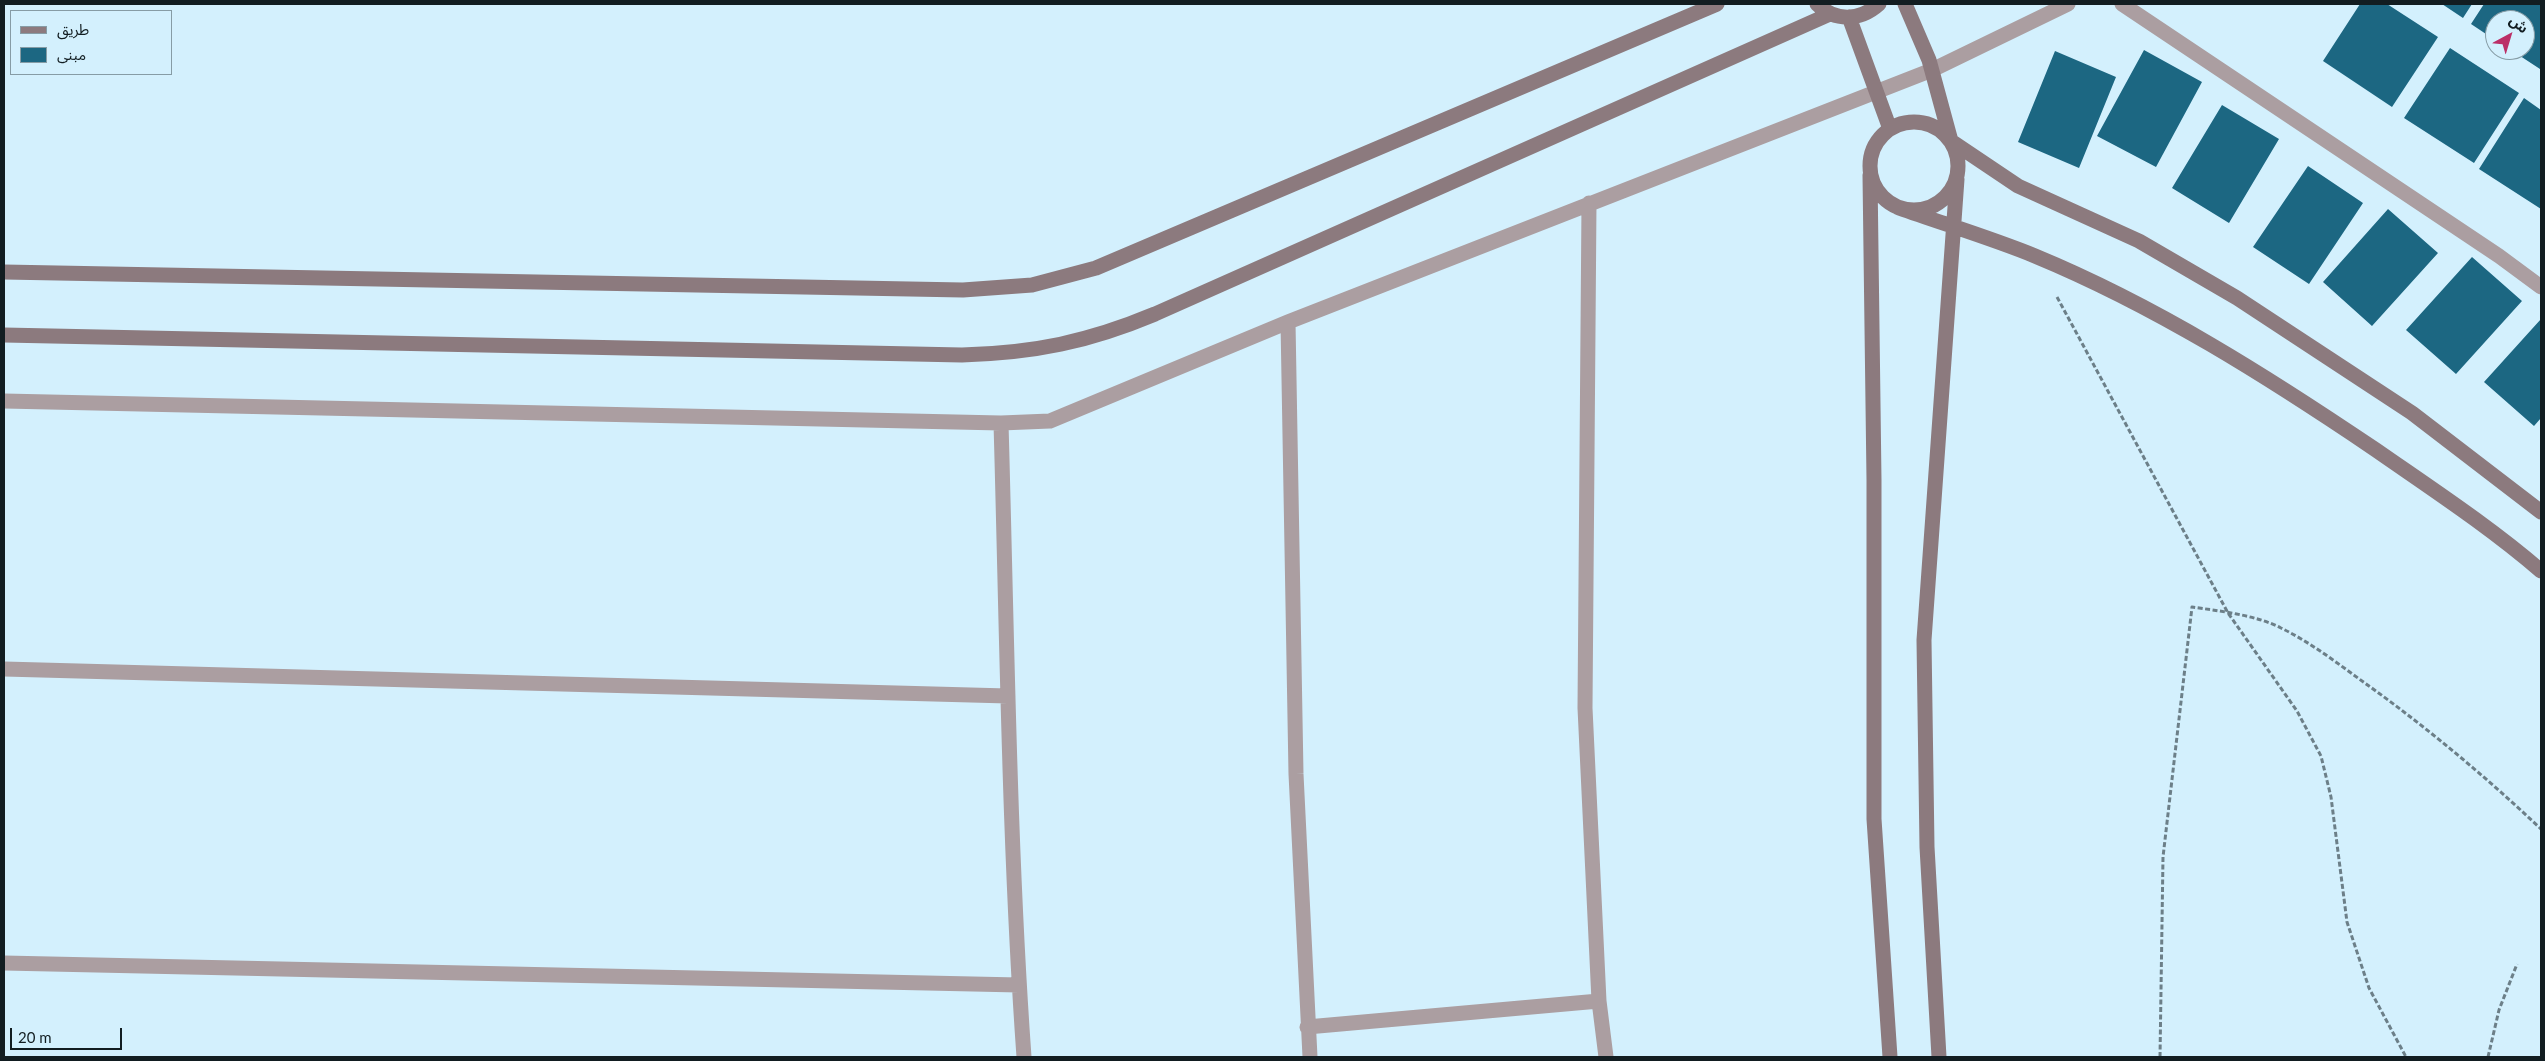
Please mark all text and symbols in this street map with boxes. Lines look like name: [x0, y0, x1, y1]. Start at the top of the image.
legend: [10, 10, 172, 75]
north arrow: [2485, 10, 2535, 60]
text: ش: [2506, 11, 2532, 36]
text: طريق: [57, 20, 89, 38]
text: مبنى: [57, 45, 86, 63]
scale bar: [12, 1018, 125, 1050]
text: 20 m: [18, 1028, 52, 1046]

